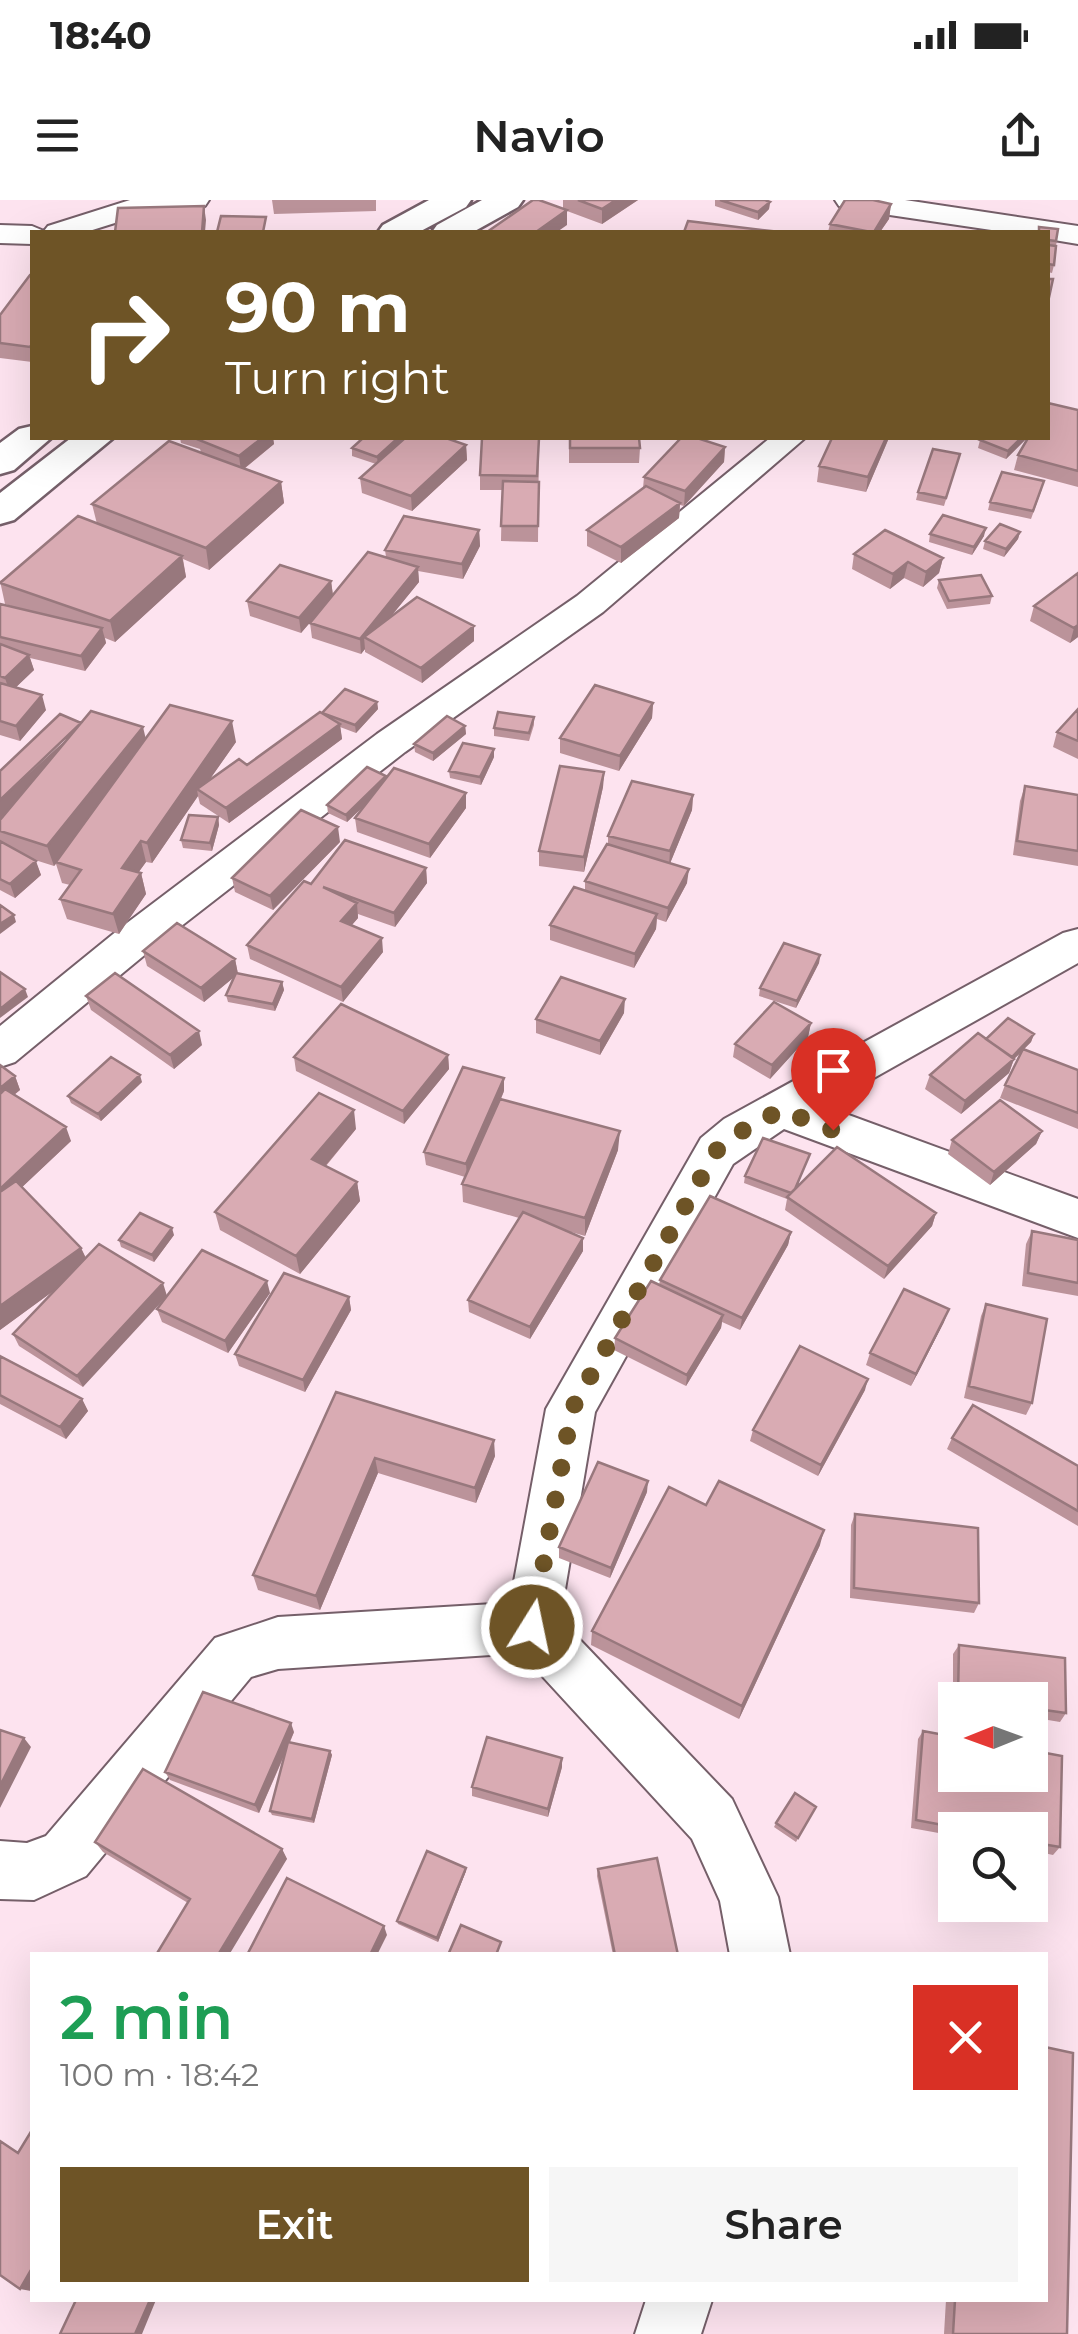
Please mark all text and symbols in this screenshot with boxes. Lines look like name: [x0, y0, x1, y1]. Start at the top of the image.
text: 18:40: [50, 12, 152, 59]
icon: menu: [30, 108, 85, 163]
text: Navio: [473, 108, 605, 163]
icon: share: [993, 108, 1048, 163]
text: 90 m: [225, 264, 410, 350]
icon: right: [60, 270, 190, 400]
text: Turn right: [225, 350, 450, 405]
pin: [791, 1028, 876, 1131]
icon: arrive: [806, 1043, 861, 1098]
position arrow: [480, 1575, 584, 1679]
north arrow: [938, 1682, 1048, 1792]
map controls: [938, 1682, 1048, 1922]
button: search: [938, 1812, 1048, 1922]
text: 2 min: [60, 1981, 233, 2054]
button: close: [913, 1985, 1018, 2090]
text: 100 m · 18:42: [60, 2055, 259, 2094]
button: Exit: [60, 2167, 529, 2282]
button: Share: [549, 2167, 1018, 2282]

